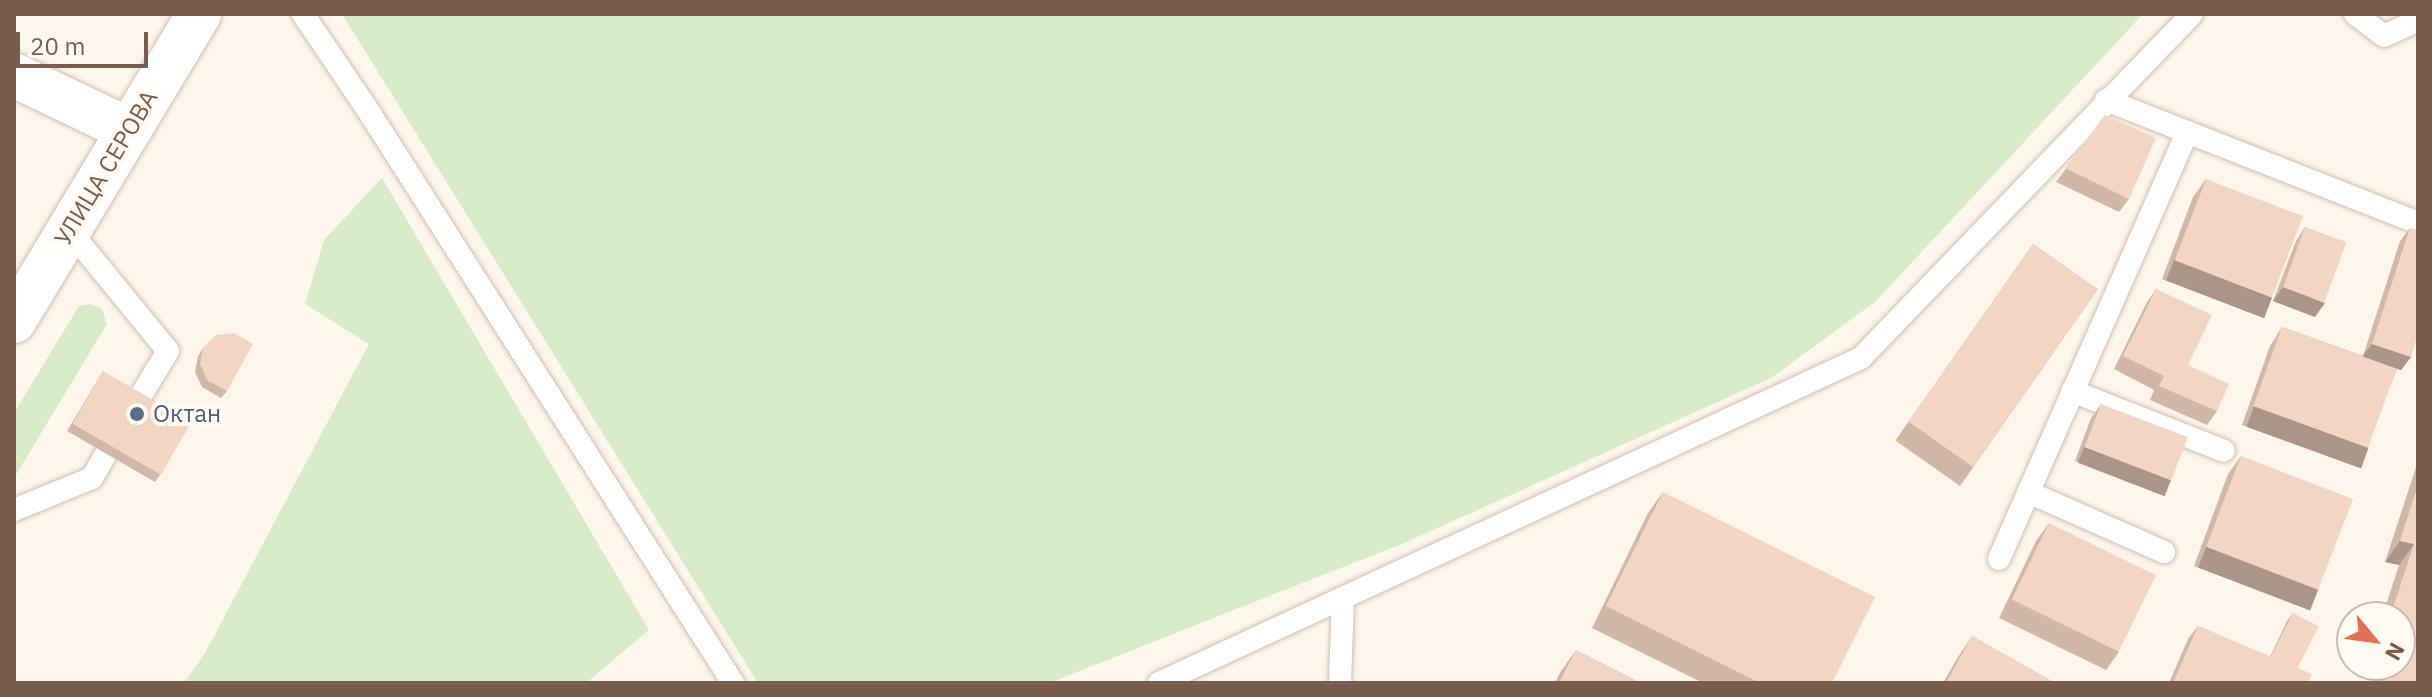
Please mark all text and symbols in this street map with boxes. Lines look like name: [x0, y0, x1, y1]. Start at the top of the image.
scale bar: [20, 16, 152, 66]
text: 20 m: [30, 30, 85, 62]
street label: УЛИЦА СЕРОВА: [48, 85, 164, 251]
place label: Октан: [153, 400, 221, 428]
marker: Октан: [128, 405, 146, 423]
north arrow: [2336, 601, 2416, 681]
text: N: [2379, 638, 2412, 666]

